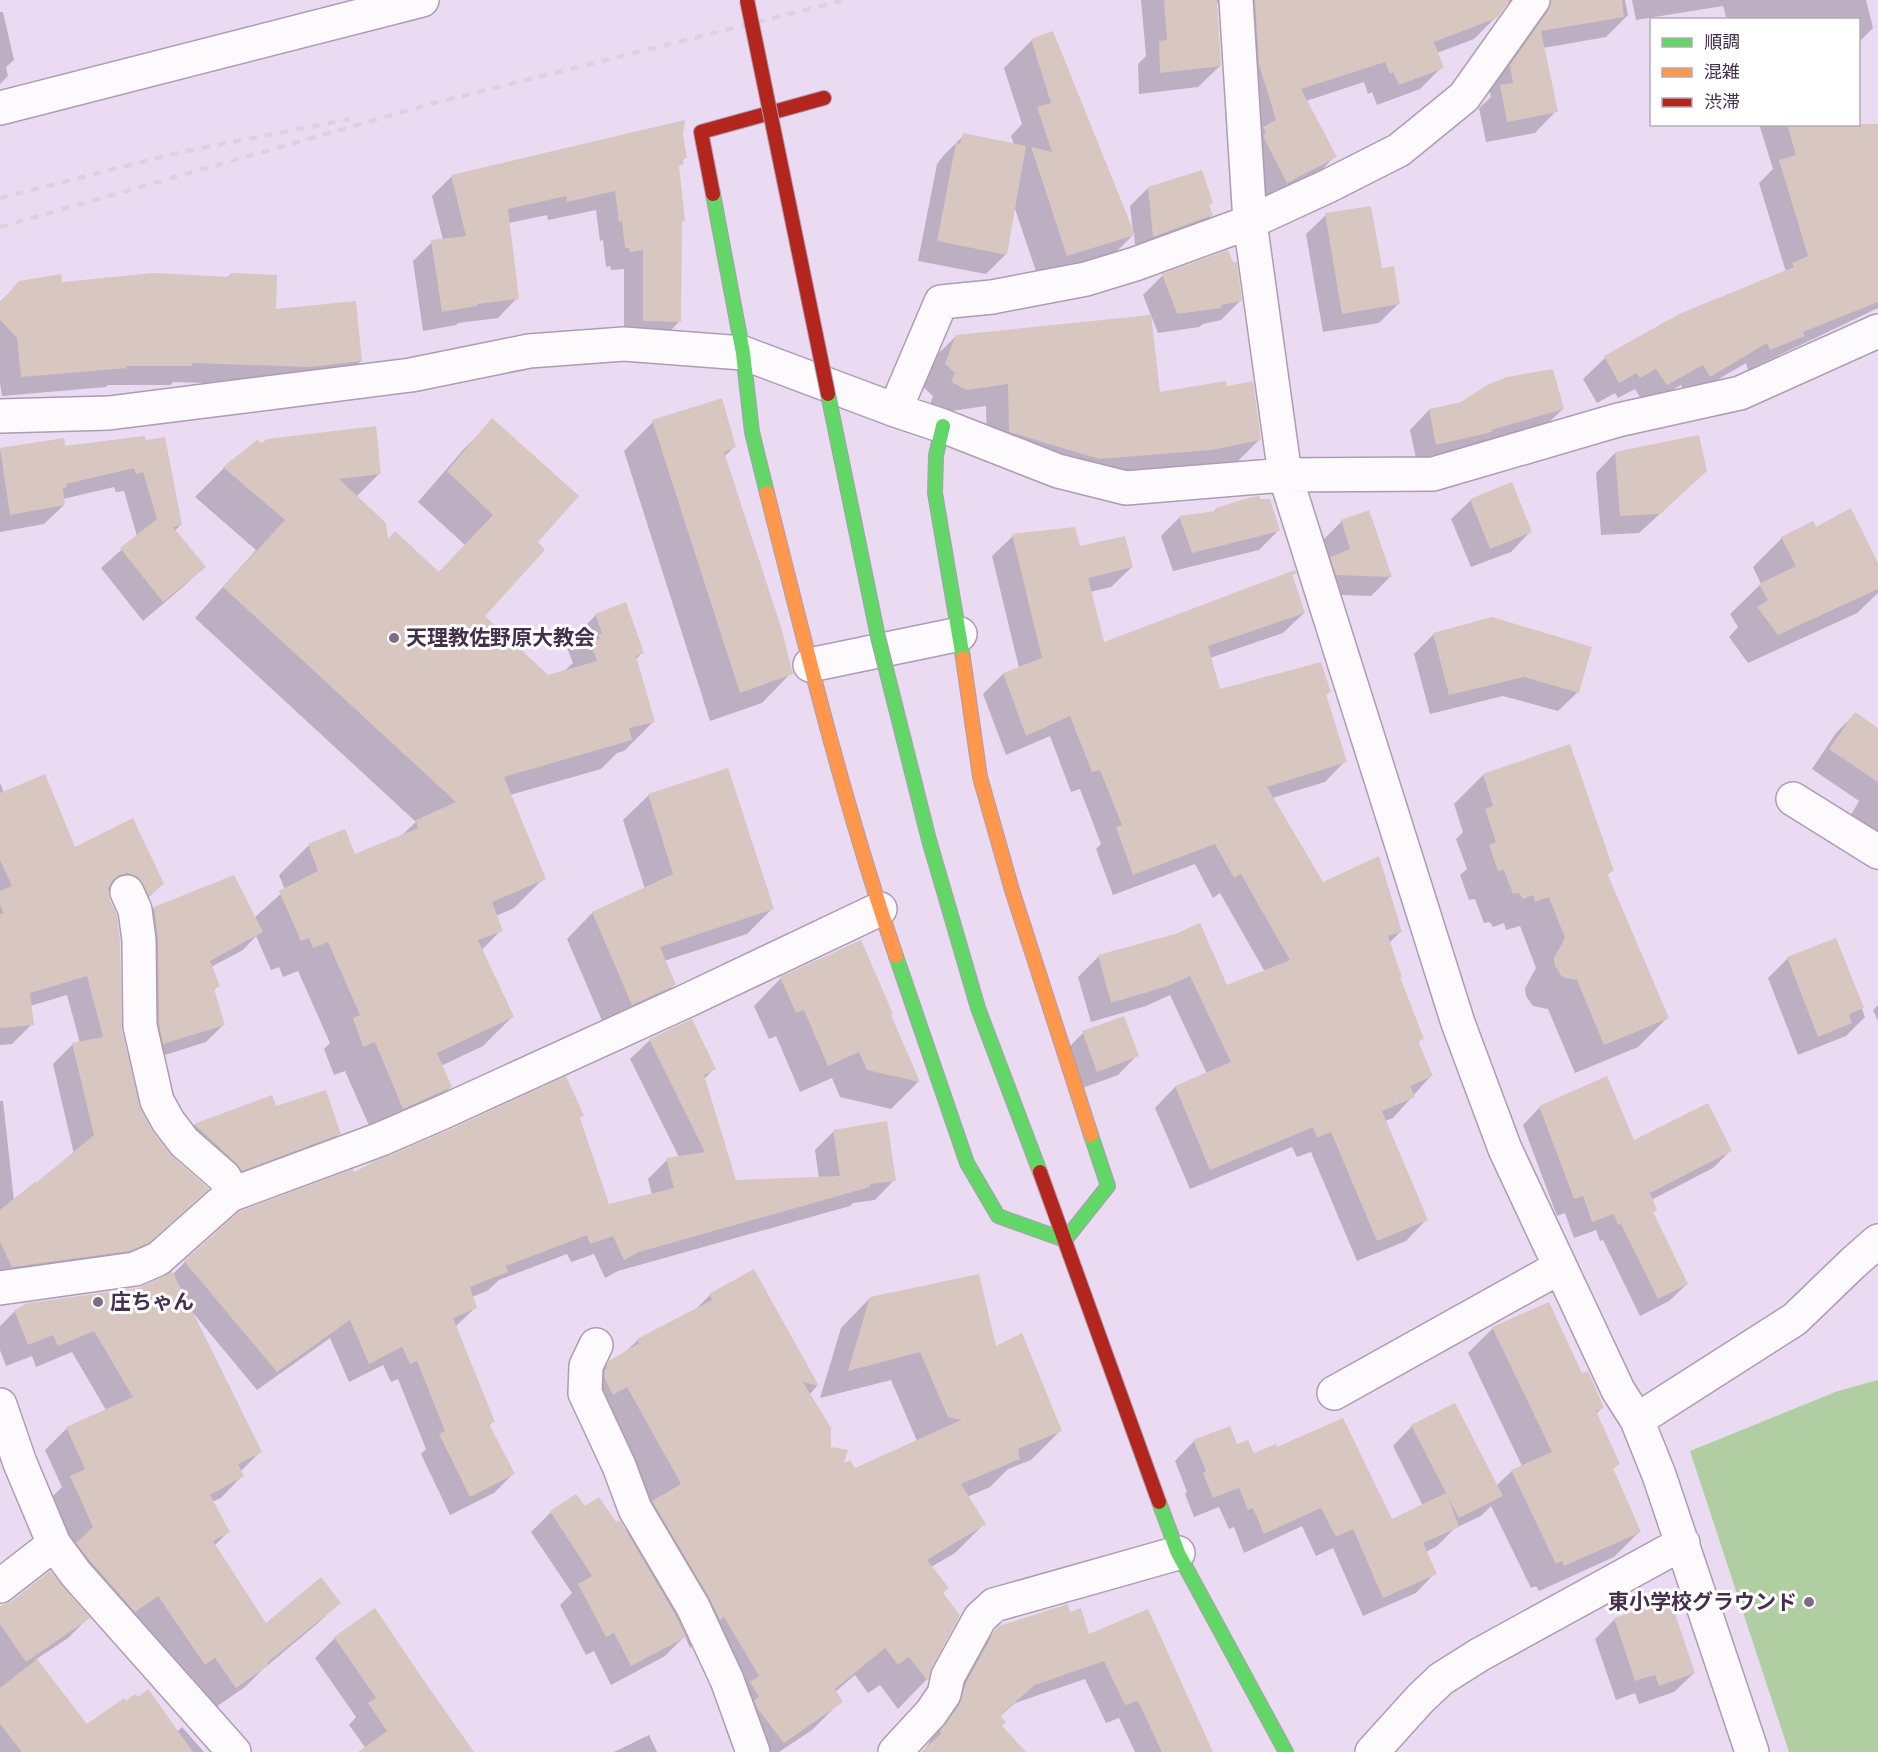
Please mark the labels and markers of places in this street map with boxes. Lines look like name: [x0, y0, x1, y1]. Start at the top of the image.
place label: 天理教佐野原大教会: [406, 621, 595, 653]
marker: 天理教佐野原大教会: [387, 631, 401, 645]
place label: 庄ちゃん: [110, 1285, 194, 1317]
marker: 庄ちゃん: [91, 1295, 105, 1309]
place label: 東小学校グラウンド: [1608, 1585, 1797, 1617]
marker: 東小学校グラウンド: [1802, 1595, 1816, 1609]

